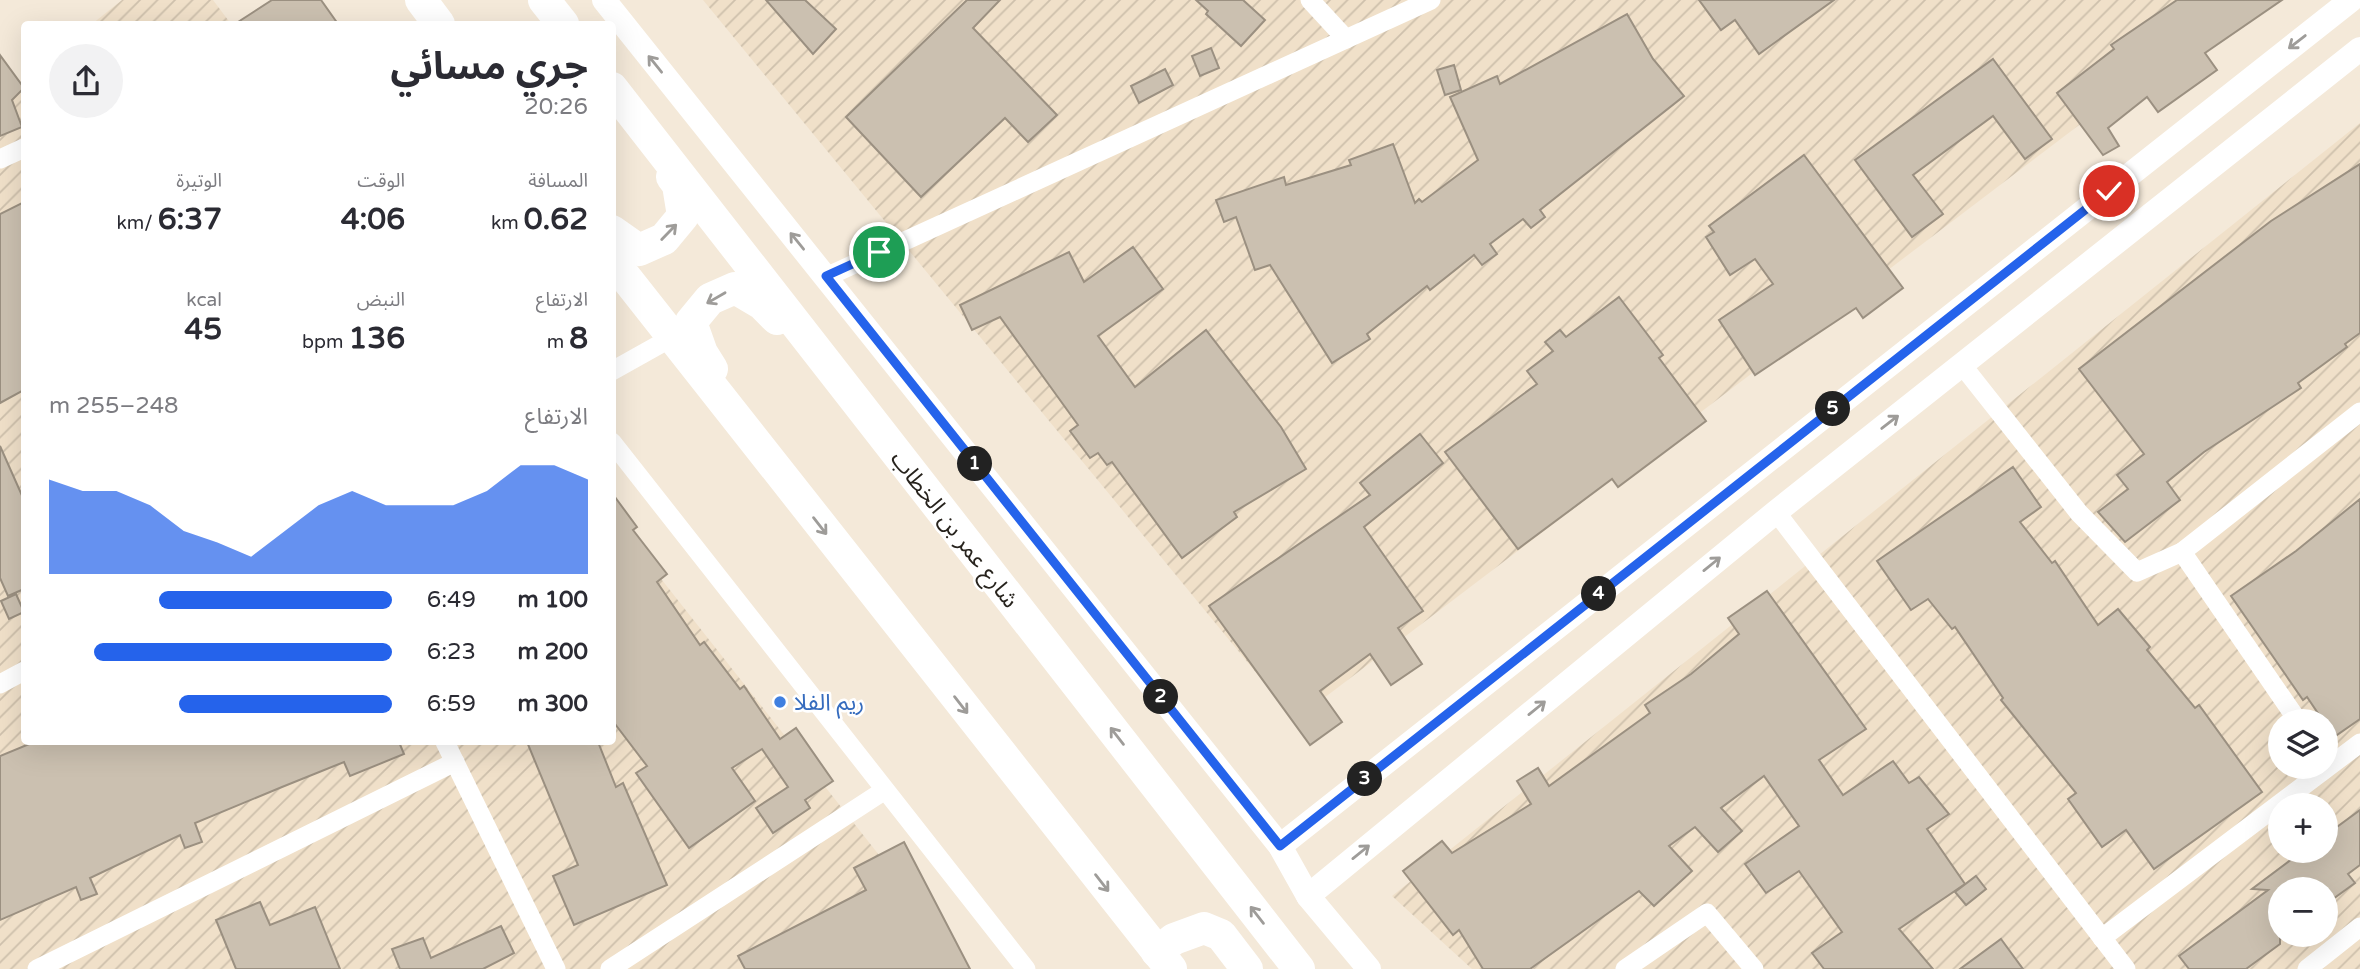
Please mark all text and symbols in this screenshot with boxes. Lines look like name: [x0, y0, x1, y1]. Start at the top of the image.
one-way arrow: [2289, 35, 2307, 50]
button: share: [49, 44, 123, 118]
text: جري مسائي: [391, 44, 588, 90]
one-way arrow: [648, 55, 663, 73]
text: 20:26: [524, 93, 588, 121]
pin: [2079, 161, 2139, 221]
text: الوتيرة: [176, 170, 222, 192]
text: الوقت: [357, 170, 405, 192]
text: المسافة: [528, 170, 588, 192]
icon: check: [2090, 172, 2128, 210]
text: 6:37: [158, 201, 222, 238]
text: 4:06: [341, 201, 405, 238]
text: 0.62: [524, 201, 588, 238]
text: /km: [117, 212, 158, 234]
text: km: [491, 212, 524, 234]
pin: [849, 222, 909, 282]
one-way arrow: [661, 223, 677, 241]
one-way arrow: [790, 233, 805, 251]
icon: arrive: [860, 233, 898, 271]
text: kcal: [186, 289, 222, 311]
text: النبض: [357, 289, 405, 311]
text: الارتفاع: [536, 289, 588, 311]
one-way arrow: [707, 291, 727, 305]
text: 45: [184, 311, 222, 348]
text: 136: [348, 320, 405, 357]
text: 8: [569, 320, 588, 357]
text: bpm: [302, 331, 348, 353]
text: m: [547, 331, 569, 353]
text: 248–255 m: [49, 392, 179, 420]
pin: 5: [1815, 392, 1850, 426]
text: 5: [1827, 397, 1838, 419]
text: الارتفاع: [525, 403, 588, 431]
one-way arrow: [1880, 414, 1899, 429]
street label: شارع عمر بن الخطاب: [883, 445, 1024, 615]
pin: 1: [958, 447, 992, 482]
text: 1: [969, 452, 980, 474]
one-way arrow: [813, 517, 828, 535]
one-way arrow: [1703, 556, 1721, 572]
pin: 4: [1582, 576, 1616, 612]
text: 4: [1593, 582, 1604, 604]
text: 6:49: [427, 586, 476, 614]
text: 100 m: [518, 586, 588, 614]
text: 6:23: [427, 638, 476, 666]
text: 200 m: [518, 638, 588, 666]
pin: 2: [1144, 680, 1178, 714]
text: 2: [1155, 685, 1166, 707]
place label: ريم الفلا: [794, 689, 864, 719]
text: 6:59: [427, 690, 476, 718]
text: 300 m: [518, 690, 588, 718]
marker: ريم الفلا: [772, 694, 788, 710]
one-way arrow: [954, 695, 969, 713]
one-way arrow: [1527, 700, 1545, 716]
map controls: [2268, 709, 2338, 947]
button: layers: [2268, 709, 2338, 779]
one-way arrow: [1109, 727, 1124, 745]
pin: 3: [1348, 762, 1382, 796]
text: 3: [1359, 767, 1370, 789]
button: +: [2268, 793, 2338, 863]
one-way arrow: [1351, 845, 1369, 860]
one-way arrow: [1095, 874, 1110, 892]
button: −: [2268, 877, 2338, 947]
one-way arrow: [1249, 907, 1264, 925]

